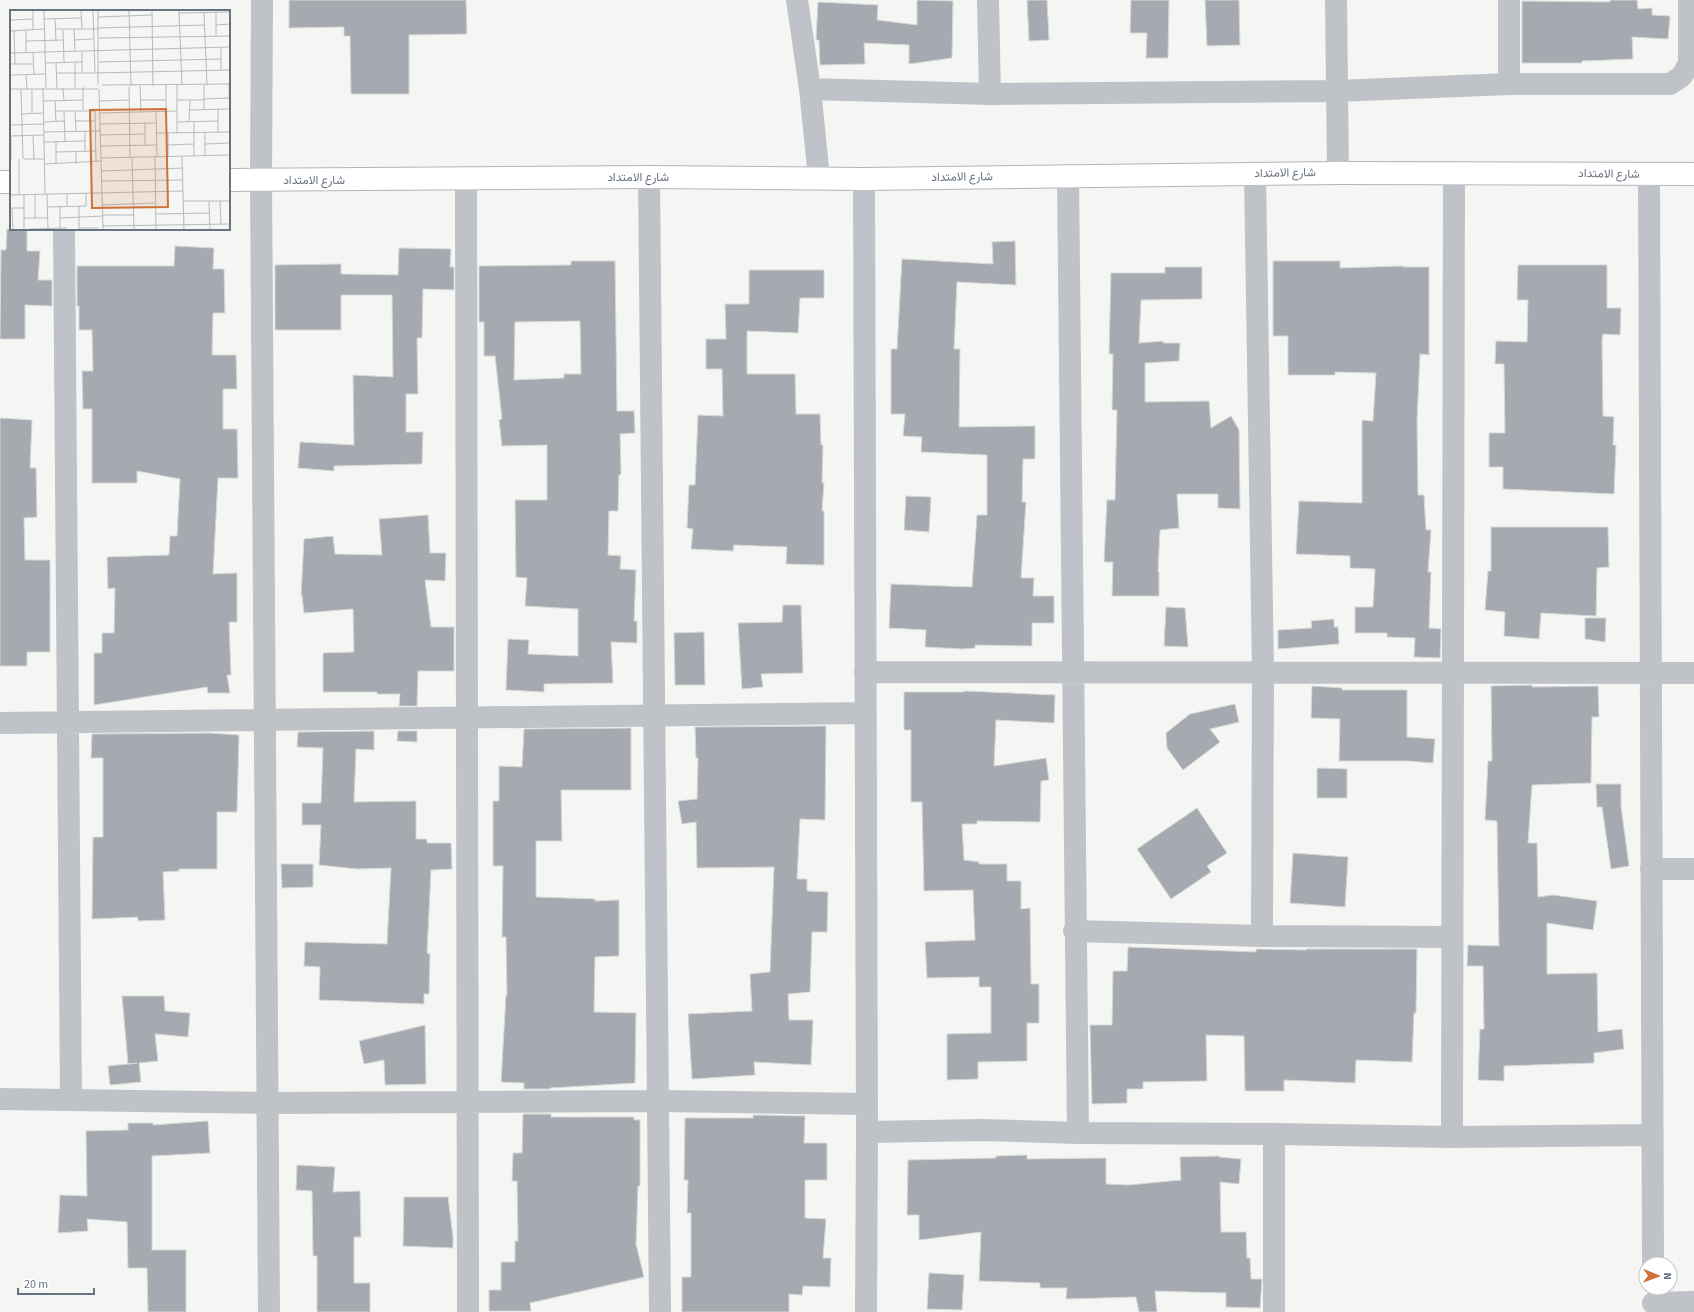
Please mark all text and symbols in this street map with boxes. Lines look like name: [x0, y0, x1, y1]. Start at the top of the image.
inset map: [10, 10, 230, 230]
street label: شارع الامتداد: [1254, 164, 1316, 182]
street label: شارع الامتداد: [1578, 165, 1640, 183]
street label: شارع الامتداد: [931, 168, 993, 186]
street label: شارع الامتداد: [607, 169, 669, 186]
street label: شارع الامتداد: [283, 172, 345, 189]
north arrow: [1638, 1256, 1678, 1296]
scale bar: [18, 1270, 94, 1296]
text: N: [1660, 1272, 1675, 1280]
text: 20 m: [24, 1276, 48, 1293]

